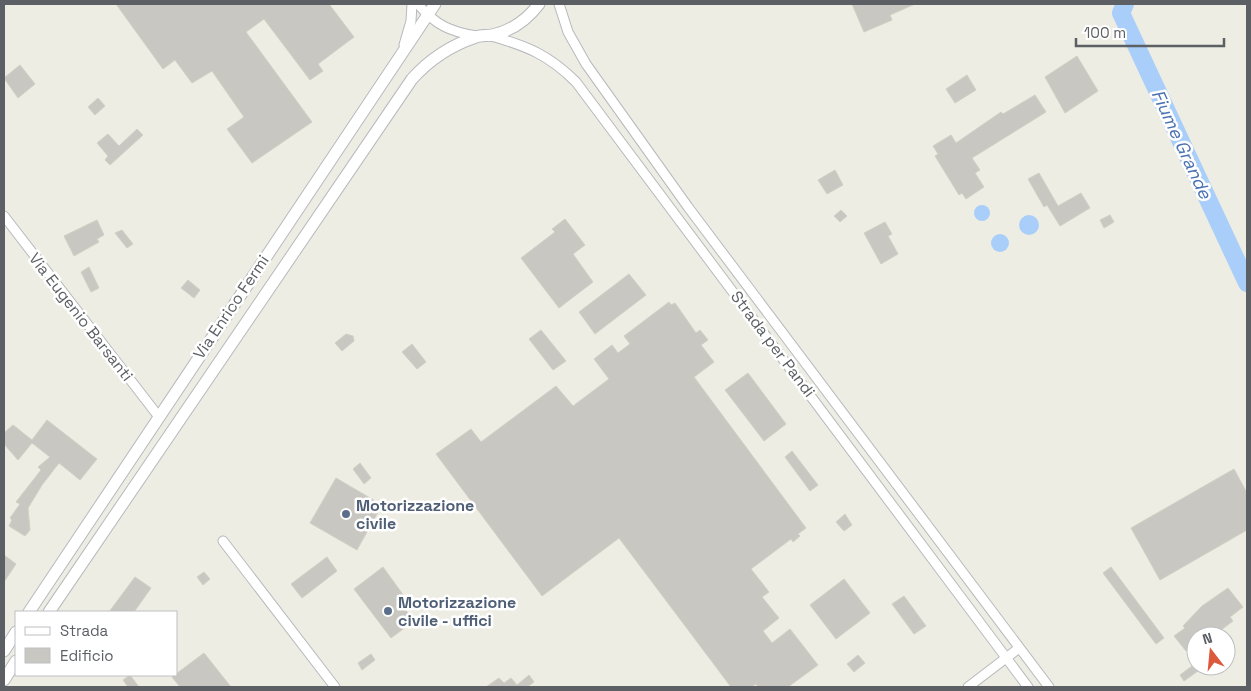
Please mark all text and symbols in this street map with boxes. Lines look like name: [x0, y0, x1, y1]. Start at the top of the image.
scale bar: [1076, 15, 1224, 47]
text: 100 m: [1084, 23, 1126, 42]
water label: Fiume Grande: [1147, 86, 1218, 204]
street label: Via Eugenio Barsanti: [24, 248, 138, 386]
street label: Via Enrico Fermi: [188, 251, 274, 363]
street label: Strada per Pandi: [726, 287, 820, 401]
place label: Motorizzazione civile: [356, 495, 474, 534]
marker: Motorizzazione civile: [340, 508, 352, 520]
place label: Motorizzazione civile - uffici: [398, 592, 516, 631]
marker: Motorizzazione civile - uffici: [382, 605, 394, 617]
legend: [15, 611, 178, 676]
text: Strada: [60, 621, 109, 640]
north arrow: [1186, 626, 1236, 676]
text: N: [1200, 629, 1214, 648]
text: Edificio: [60, 646, 114, 665]

